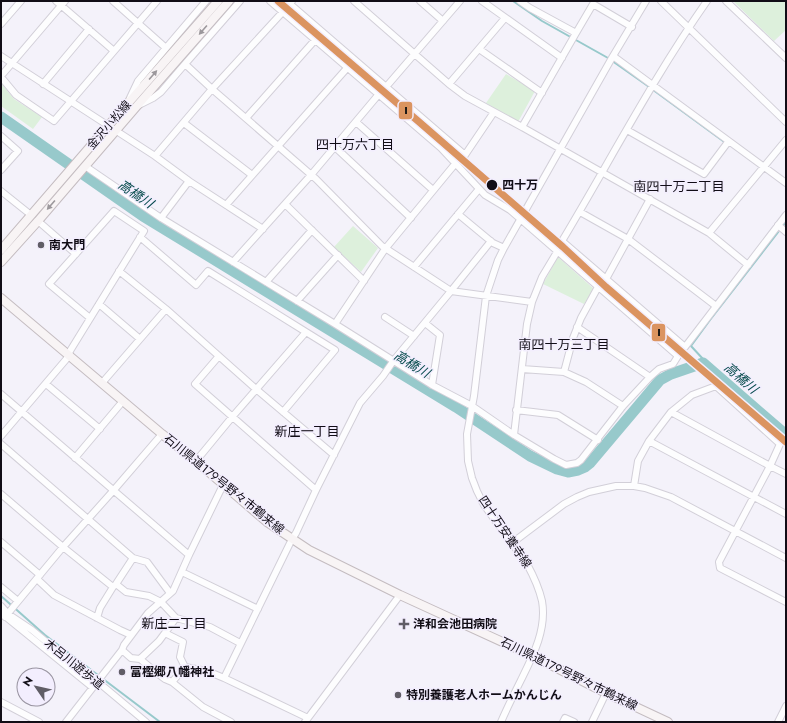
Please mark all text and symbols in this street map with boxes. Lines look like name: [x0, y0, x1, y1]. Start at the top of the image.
one-way arrow: [199, 26, 208, 35]
one-way arrow: [148, 70, 158, 80]
street label: 金沢小松線: [83, 96, 135, 154]
line badge: I: [398, 101, 413, 120]
text: I: [404, 102, 408, 118]
district label: 四十万六丁目: [316, 135, 394, 154]
water label: 高橋川: [115, 175, 159, 214]
place label: 四十万: [502, 176, 538, 194]
district label: 南四十万二丁目: [633, 177, 725, 196]
marker: 四十万: [485, 178, 499, 192]
one-way arrow: [46, 200, 55, 211]
place label: 南大門: [49, 236, 85, 254]
marker: 南大門: [36, 240, 46, 250]
line badge: I: [651, 323, 666, 342]
text: I: [657, 324, 661, 340]
district label: 南四十万三丁目: [518, 335, 610, 354]
water label: 高橋川: [390, 346, 435, 383]
water label: 高橋川: [720, 358, 763, 399]
district label: 新庄一丁目: [274, 422, 340, 441]
street label: 石川県道179号野々市鶴来線: [160, 430, 288, 538]
street label: 四十万安養寺線: [474, 492, 536, 572]
district label: 新庄二丁目: [141, 614, 207, 633]
place label: 洋和会池田病院: [413, 615, 497, 633]
marker: 洋和会池田病院: [398, 618, 410, 630]
street label: 石川県道179号野々市鶴来線: [497, 633, 641, 715]
street label: 木呂川遊歩道: [40, 634, 108, 694]
place label: 富樫郷八幡神社: [130, 663, 214, 681]
north arrow: [16, 667, 56, 707]
marker: 富樫郷八幡神社: [117, 667, 127, 677]
text: N: [19, 673, 37, 690]
place label: 特別養護老人ホームかんじん: [406, 686, 562, 704]
marker: 特別養護老人ホームかんじん: [393, 690, 403, 700]

